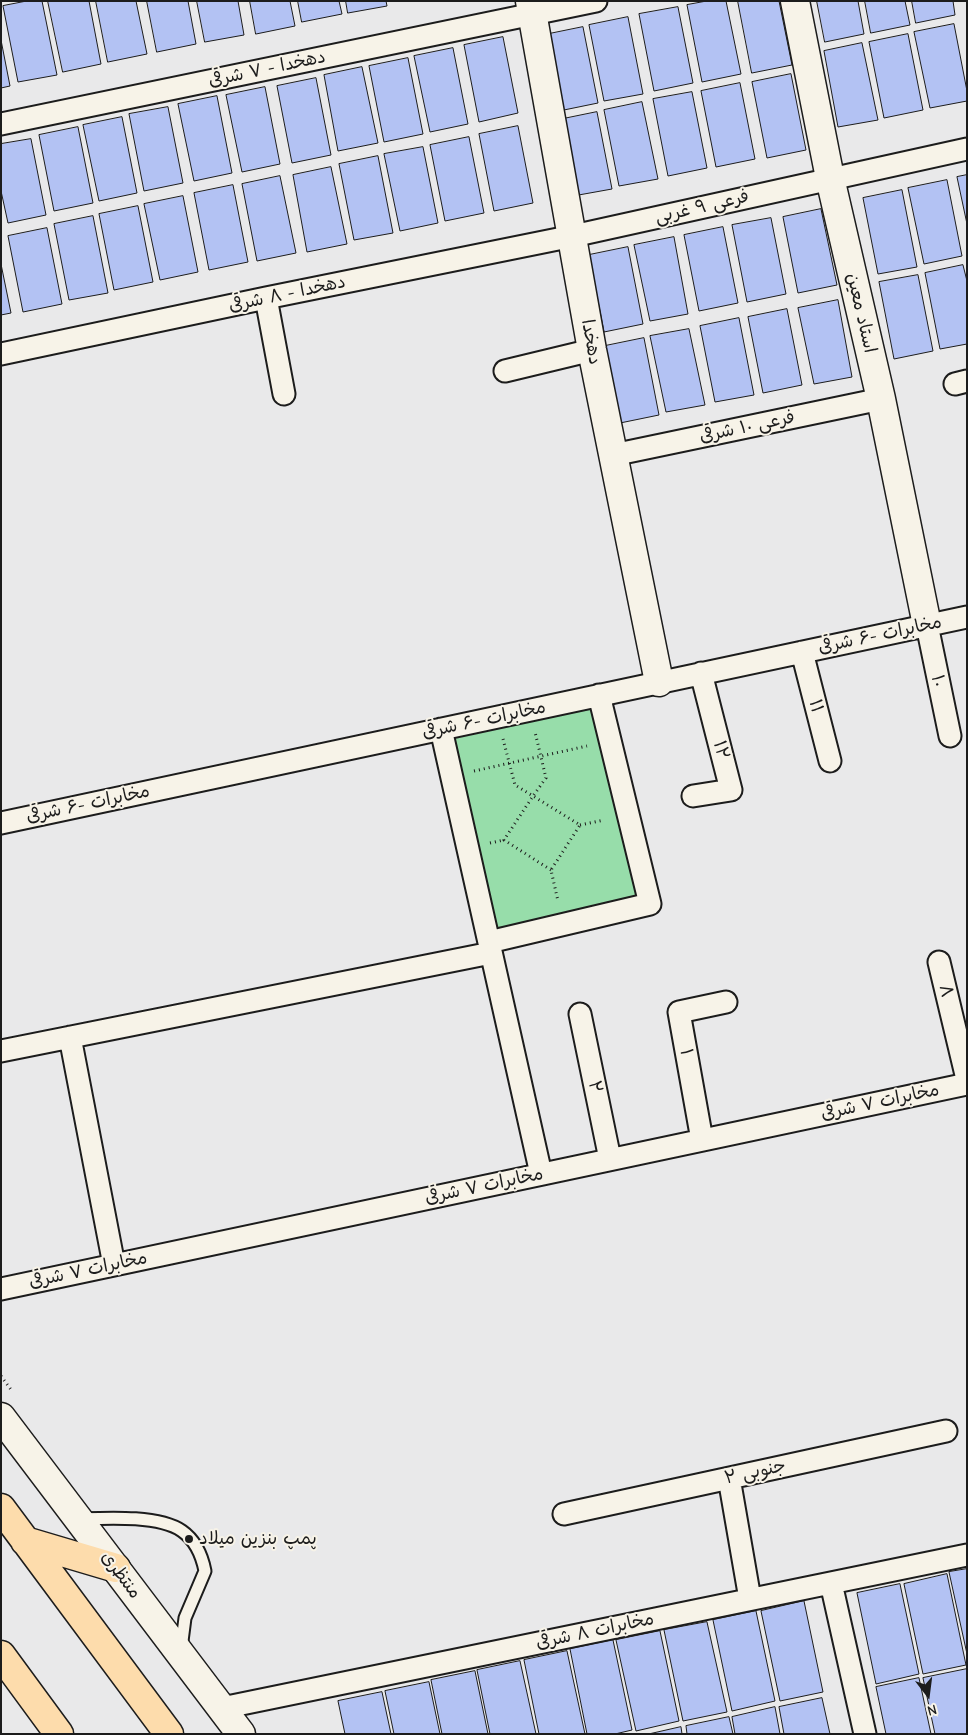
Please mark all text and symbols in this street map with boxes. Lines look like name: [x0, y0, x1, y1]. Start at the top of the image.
street label: دهخدا - ۷ شرقی: [207, 46, 327, 92]
street label: فرعی ۹ غربی: [653, 186, 751, 228]
street label: دهخدا - ۸ شرقی: [227, 271, 347, 317]
street label: استاد معین: [841, 271, 881, 355]
street label: دهخدا: [576, 318, 606, 366]
street label: فرعی ۱۰ شرقی: [697, 406, 797, 448]
street label: مخابرات -۶ شرقی: [816, 611, 944, 659]
street label: ۱۰: [926, 673, 950, 689]
street label: مخابرات -۶ شرقی: [420, 696, 548, 744]
street label: ۱۱: [804, 697, 828, 715]
street label: ۱۲: [708, 738, 734, 762]
street label: مخابرات -۶ شرقی: [24, 780, 152, 828]
street label: ۸: [934, 982, 958, 1000]
street label: ۱: [675, 1047, 697, 1057]
street label: ۲: [583, 1079, 607, 1095]
street label: مخابرات ۷ شرقی: [819, 1079, 941, 1125]
street label: مخابرات ۷ شرقی: [423, 1163, 545, 1209]
street label: مخابرات ۷ شرقی: [27, 1247, 149, 1293]
street label: ۲ جنوبی: [722, 1455, 788, 1489]
place label: پمپ بنزین میلاد: [199, 1528, 317, 1550]
marker: پمپ بنزین میلاد: [183, 1533, 195, 1545]
street label: منتظری: [96, 1547, 146, 1603]
street label: مخابرات ۸ شرقی: [534, 1608, 656, 1654]
north arrow: [903, 1670, 953, 1720]
text: N: [925, 1701, 939, 1719]

